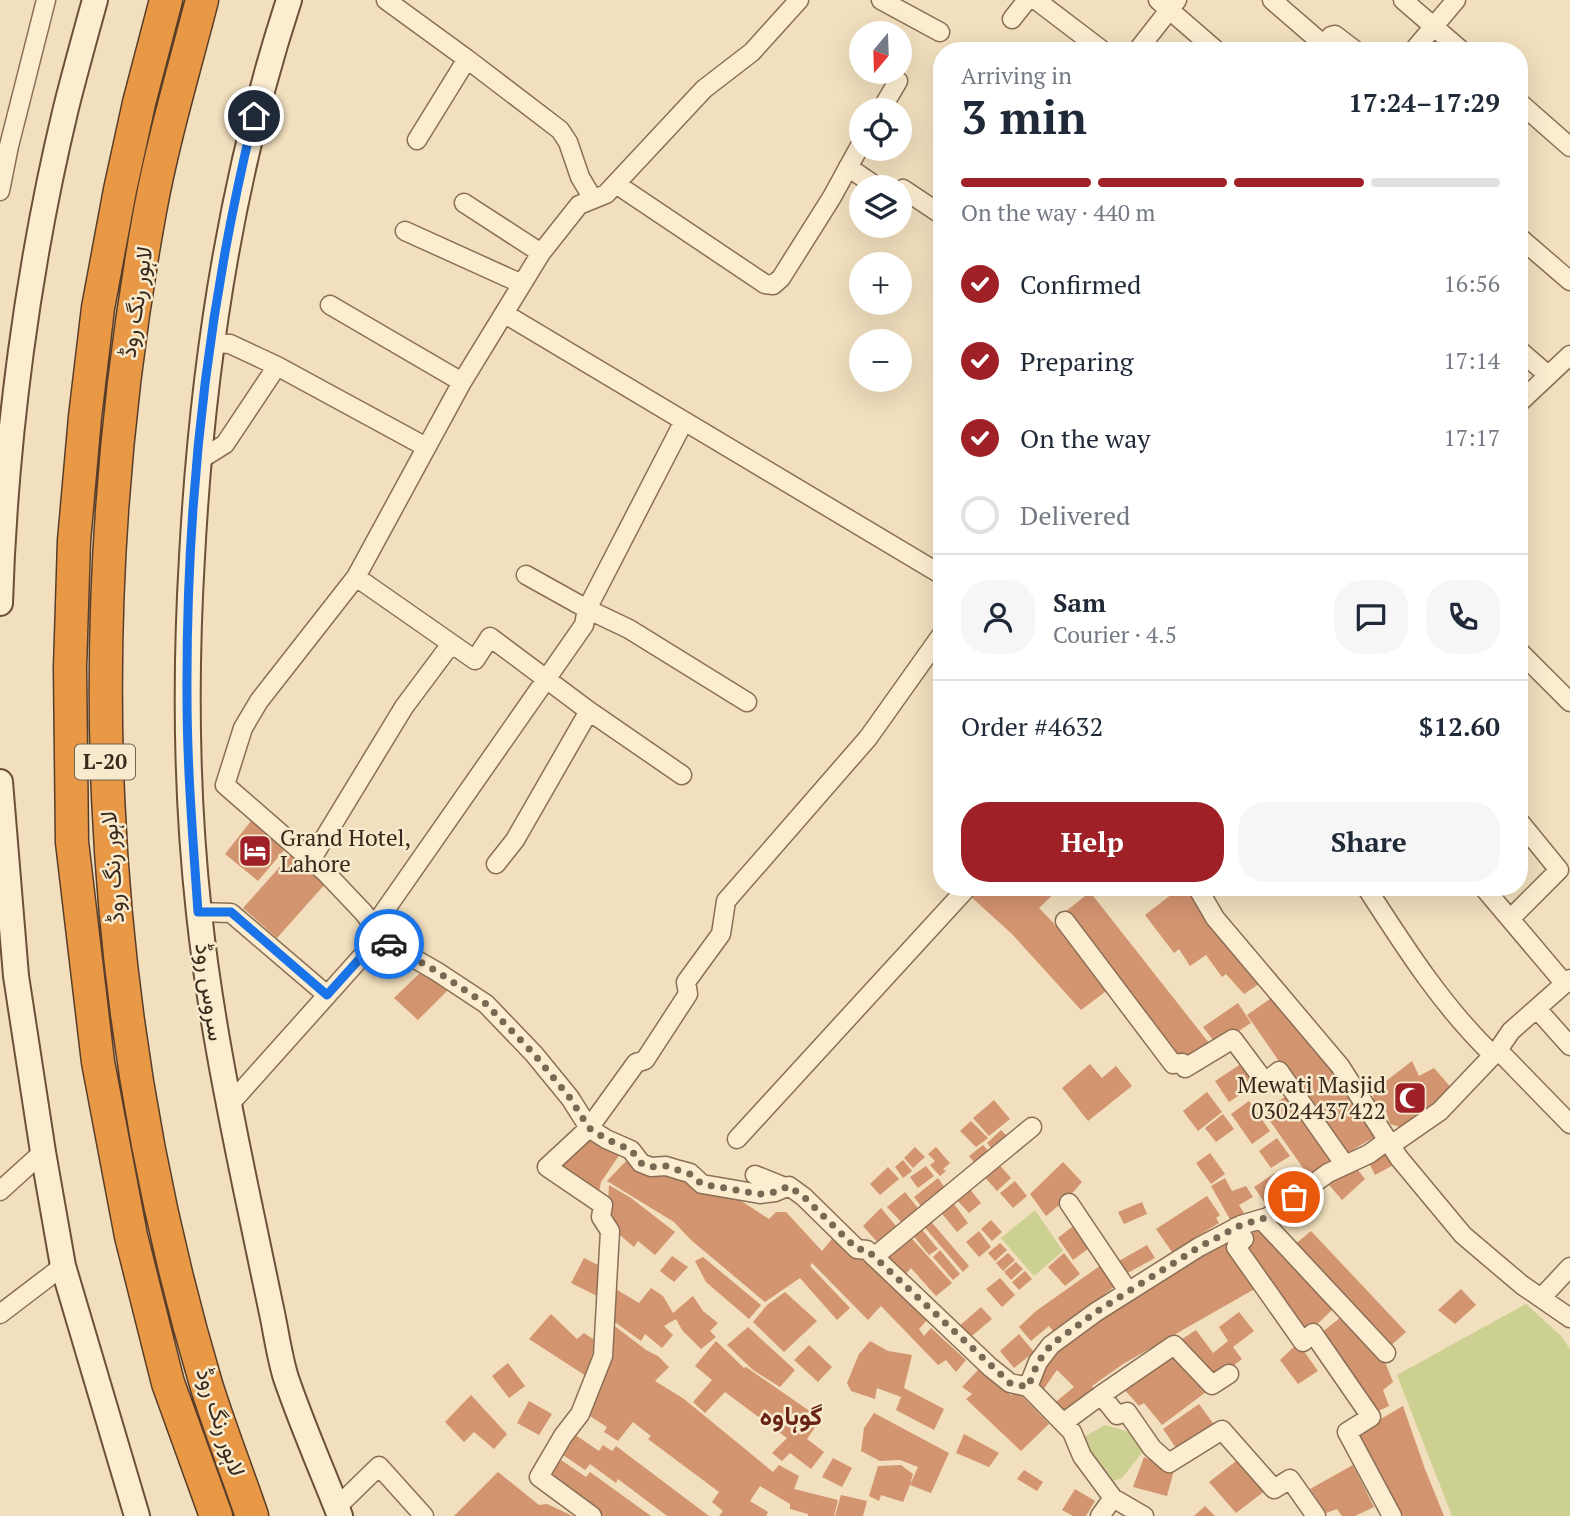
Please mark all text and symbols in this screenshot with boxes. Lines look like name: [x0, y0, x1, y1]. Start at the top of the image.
north arrow: [849, 21, 912, 84]
map controls: [849, 21, 912, 392]
text: Arriving in: [961, 60, 1072, 91]
text: 17:24–17:29: [1348, 85, 1500, 119]
pin: [224, 86, 284, 146]
text: 3 min: [961, 86, 1087, 147]
icon: home: [235, 97, 273, 135]
button: locate: [849, 98, 912, 161]
button: layers: [849, 175, 912, 238]
text: On the way · 440 m: [961, 197, 1155, 228]
street label: لاہور رنگ روڈ: [111, 244, 160, 360]
button: +: [849, 252, 912, 315]
icon: check: [961, 265, 999, 303]
text: Confirmed: [1020, 267, 1141, 301]
text: 16:56: [1443, 268, 1500, 299]
button: −: [849, 329, 912, 392]
icon: check: [961, 342, 999, 380]
text: Preparing: [1020, 344, 1133, 378]
text: 17:14: [1443, 345, 1500, 376]
icon: check: [961, 419, 999, 457]
text: On the way: [1020, 421, 1151, 455]
text: 17:17: [1443, 422, 1500, 453]
text: Delivered: [1020, 498, 1130, 532]
button: person: [961, 580, 1035, 654]
button: chat: [1334, 580, 1408, 654]
button: phone: [1426, 580, 1500, 654]
text: Sam: [1053, 585, 1106, 619]
text: Courier · 4.5: [1053, 619, 1177, 650]
text: Order #4632: [961, 709, 1103, 743]
text: $12.60: [1419, 709, 1500, 743]
road number: L-20: [75, 744, 135, 780]
button: Help: [961, 802, 1224, 882]
button: Share: [1238, 802, 1500, 882]
street label: لاہور رنگ روڈ: [92, 810, 131, 924]
place label: Grand Hotel, Lahore: [280, 822, 411, 879]
hotel icon: Grand Hotel, Lahore: [236, 832, 274, 870]
courier: [354, 909, 424, 979]
icon: car: [370, 925, 408, 963]
street label: سروس روڈ: [188, 941, 233, 1043]
place label: Mewati Masjid 03024437422: [1237, 1069, 1386, 1126]
mosque icon: Mewati Masjid 03024437422: [1391, 1079, 1429, 1117]
pin: [1264, 1167, 1324, 1227]
icon: bag: [1275, 1178, 1313, 1216]
street label: لاہور رنگ روڈ: [189, 1364, 254, 1480]
district label: گوہاوہ: [759, 1398, 823, 1433]

